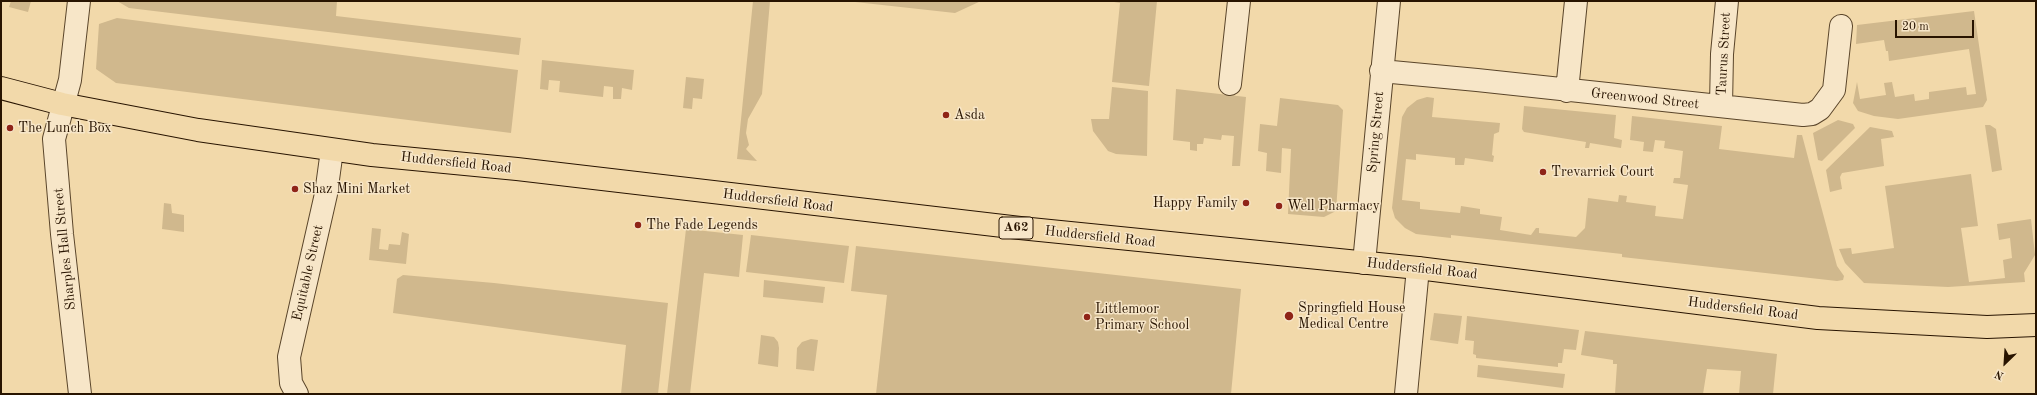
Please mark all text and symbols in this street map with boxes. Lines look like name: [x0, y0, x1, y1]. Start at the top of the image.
street label: Taurus Street: [1713, 12, 1735, 96]
scale bar: [1897, 12, 1976, 38]
text: 20 m: [1902, 21, 1929, 33]
street label: Greenwood Street: [1590, 85, 1700, 113]
street label: Spring Street: [1364, 91, 1388, 173]
place label: Asda: [954, 107, 985, 123]
marker: Asda: [941, 110, 951, 120]
place label: The Lunch Box: [18, 120, 112, 136]
marker: The Lunch Box: [5, 123, 15, 133]
street label: Huddersfield Road: [400, 149, 512, 177]
place label: Trevarrick Court: [1551, 164, 1654, 180]
marker: Trevarrick Court: [1538, 167, 1548, 177]
place label: Shaz Mini Market: [303, 181, 410, 197]
marker: Shaz Mini Market: [290, 184, 300, 194]
street label: Huddersfield Road: [722, 186, 834, 216]
street label: Sharples Hall Street: [50, 187, 80, 311]
place label: Happy Family: [1153, 195, 1238, 211]
marker: Happy Family: [1241, 198, 1251, 208]
place label: Well Pharmacy: [1287, 198, 1380, 214]
marker: Well Pharmacy: [1274, 201, 1284, 211]
place label: The Fade Legends: [646, 217, 758, 233]
road number: A62: [999, 217, 1033, 239]
marker: The Fade Legends: [633, 220, 643, 230]
street label: Equitable Street: [289, 223, 327, 323]
street label: Huddersfield Road: [1044, 223, 1156, 251]
street label: Huddersfield Road: [1366, 255, 1478, 283]
street label: Huddersfield Road: [1687, 294, 1799, 324]
place label: Springfield House Medical Centre: [1298, 300, 1405, 332]
place label: Littlemoor Primary School: [1095, 301, 1189, 334]
marker: Springfield House Medical Centre: [1283, 310, 1295, 322]
marker: Littlemoor Primary School: [1082, 312, 1092, 322]
north arrow: [1985, 343, 2025, 383]
text: N: [1994, 368, 2006, 381]

